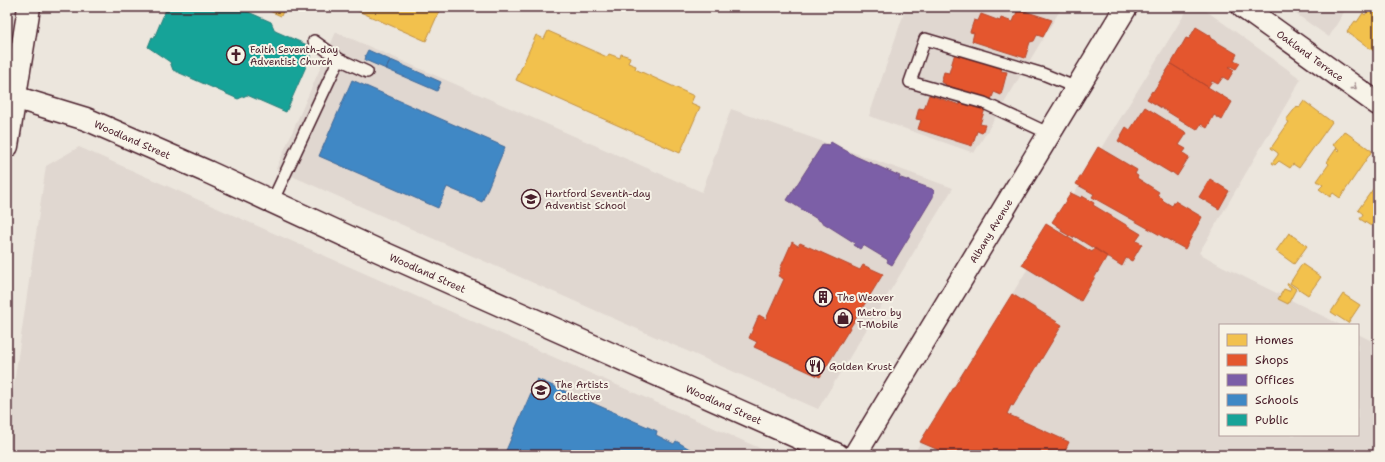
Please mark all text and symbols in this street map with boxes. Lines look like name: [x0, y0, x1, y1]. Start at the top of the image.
street label: Oakland Terrace: [1274, 27, 1347, 85]
place label: Faith Seventh-day Adventist Church: [250, 43, 338, 68]
church icon: Faith Seventh-day Adventist Church: [225, 44, 247, 66]
one-way arrow: [1350, 82, 1357, 90]
street label: Woodland Street: [92, 117, 173, 162]
place label: Hartford Seventh-day Adventist School: [545, 187, 651, 212]
school or university icon: Hartford Seventh-day Adventist School: [520, 188, 542, 210]
street label: Albany Avenue: [967, 196, 1016, 266]
street label: Woodland Street: [387, 250, 468, 296]
building icon: The Weaver: [812, 286, 834, 308]
place label: The Weaver: [837, 291, 894, 304]
place label: Metro by T-Mobile: [857, 306, 902, 331]
shop icon: Metro by T-Mobile: [832, 307, 854, 329]
legend: [1219, 324, 1359, 436]
text: Homes: [1255, 332, 1294, 348]
text: Shops: [1255, 352, 1289, 368]
restaurant icon: Golden Krust: [804, 355, 826, 377]
place label: Golden Krust: [829, 360, 892, 373]
text: Offices: [1255, 372, 1295, 388]
place label: The Artists Collective: [555, 378, 608, 403]
school or university icon: The Artists Collective: [530, 379, 552, 401]
street label: Woodland Street: [683, 382, 764, 427]
text: Schools: [1255, 392, 1299, 408]
text: Public: [1255, 412, 1289, 428]

